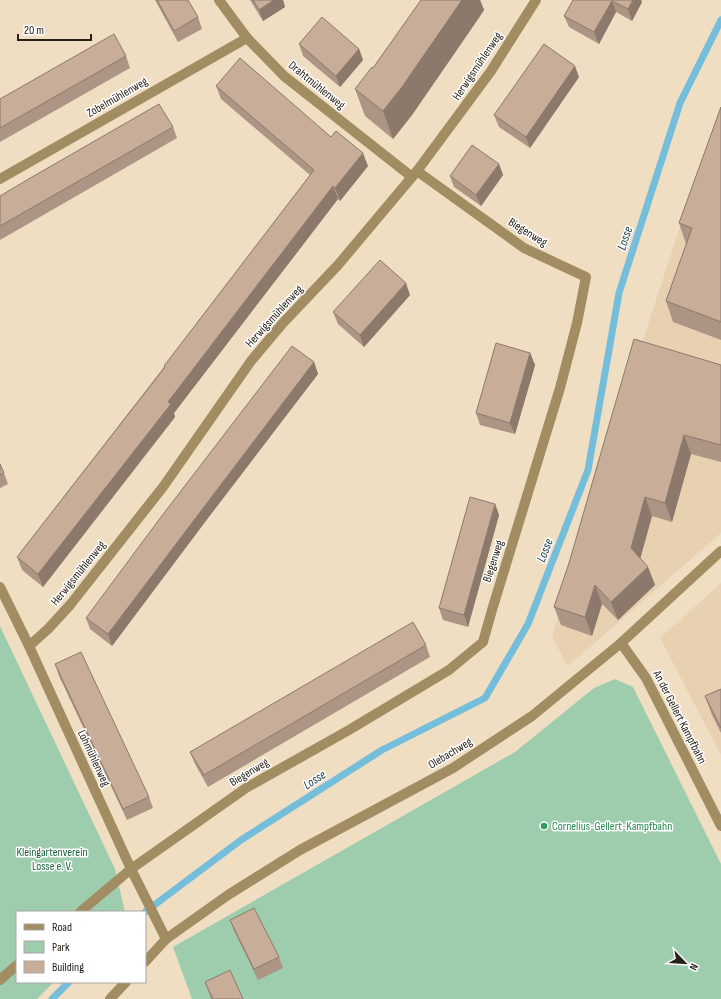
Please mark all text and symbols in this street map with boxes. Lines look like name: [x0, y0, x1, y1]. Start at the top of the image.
scale bar: [18, 16, 91, 42]
text: 20 m: [24, 23, 44, 38]
street label: Herwigsmühlenweg: [449, 29, 506, 103]
street label: Drahtmühlenweg: [285, 58, 348, 113]
street label: Zobelmühlenweg: [84, 74, 151, 121]
street label: Biegenweg: [505, 215, 550, 250]
water label: Losse: [614, 224, 636, 252]
street label: Herwigsmühlenweg: [242, 282, 306, 351]
water label: Losse: [533, 536, 557, 564]
street label: Herwigsmühlenweg: [48, 538, 109, 609]
street label: Biegenweg: [480, 538, 507, 584]
street label: An der Gellert Kampfbahn: [649, 667, 710, 766]
street label: Lohmühlenweg: [74, 727, 113, 789]
street label: Olebachweg: [425, 734, 475, 772]
street label: Biegenweg: [227, 755, 272, 790]
water label: Losse: [300, 767, 329, 793]
place label: Cornelius-Gellert-Kampfbahn: [552, 819, 672, 834]
marker: Cornelius-Gellert-Kampfbahn: [539, 821, 549, 831]
park label: Kleingartenverein Losse e. V.: [16, 845, 88, 874]
legend: [16, 911, 146, 983]
text: Road: [52, 920, 72, 935]
text: Park: [52, 940, 70, 955]
north arrow: [665, 943, 705, 983]
text: Building: [52, 960, 84, 975]
text: N: [686, 962, 701, 973]

